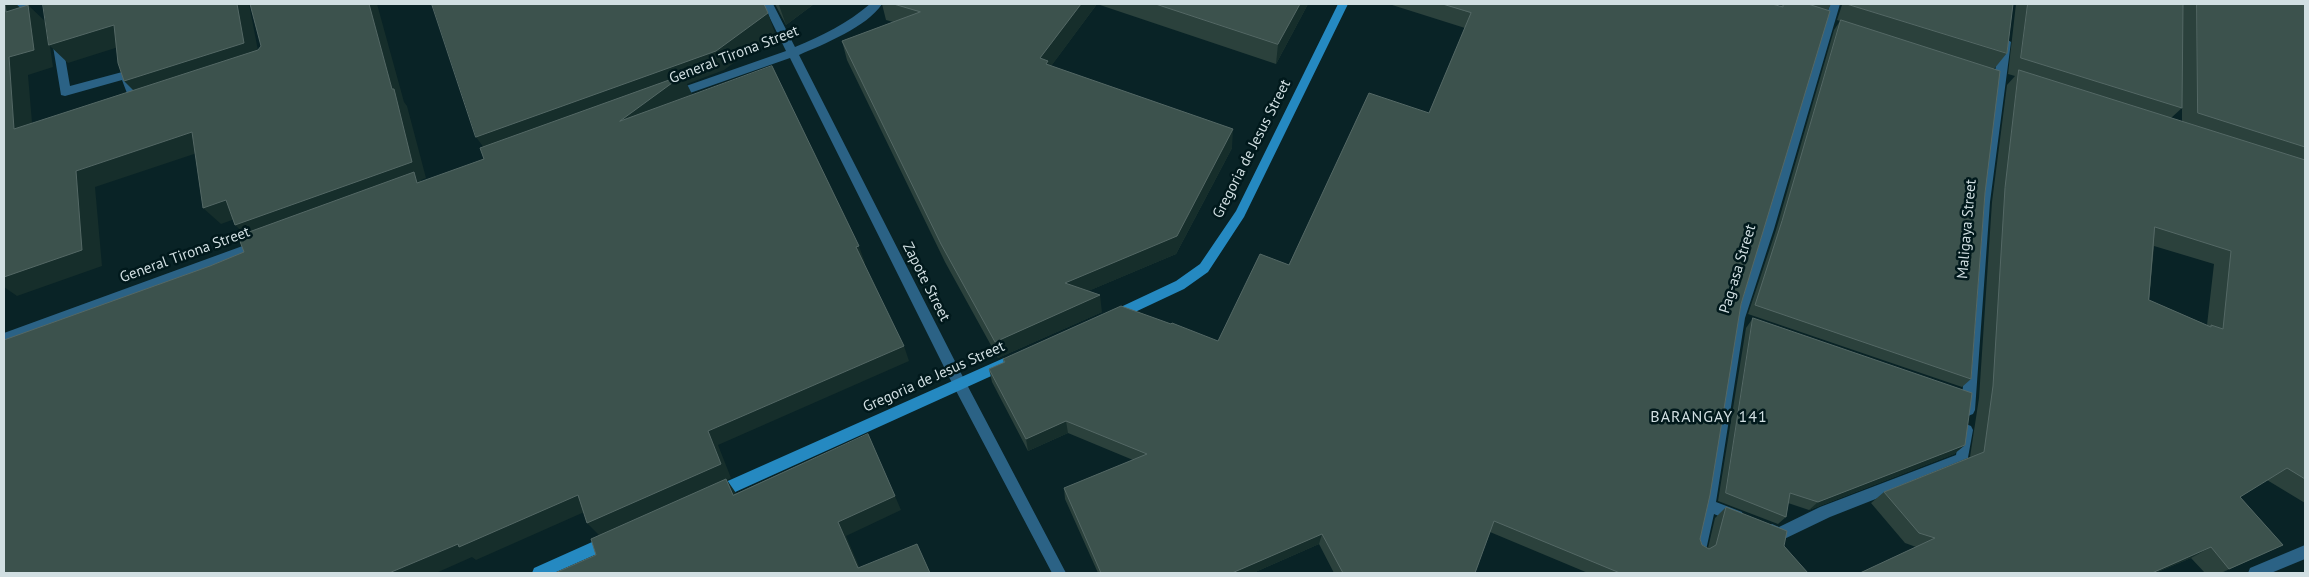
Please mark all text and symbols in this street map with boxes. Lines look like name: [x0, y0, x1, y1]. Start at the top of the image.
street label: General Tirona Street: [667, 22, 801, 88]
street label: Gregoria de Jesus Street: [1209, 77, 1295, 221]
street label: Maligaya Street: [1954, 178, 1980, 280]
street label: Pag-asa Street: [1716, 222, 1760, 316]
street label: General Tirona Street: [118, 223, 252, 287]
street label: Zapote Street: [898, 239, 954, 325]
street label: Gregoria de Jesus Street: [860, 338, 1008, 416]
district label: BARANGAY 141: [1649, 407, 1769, 427]

